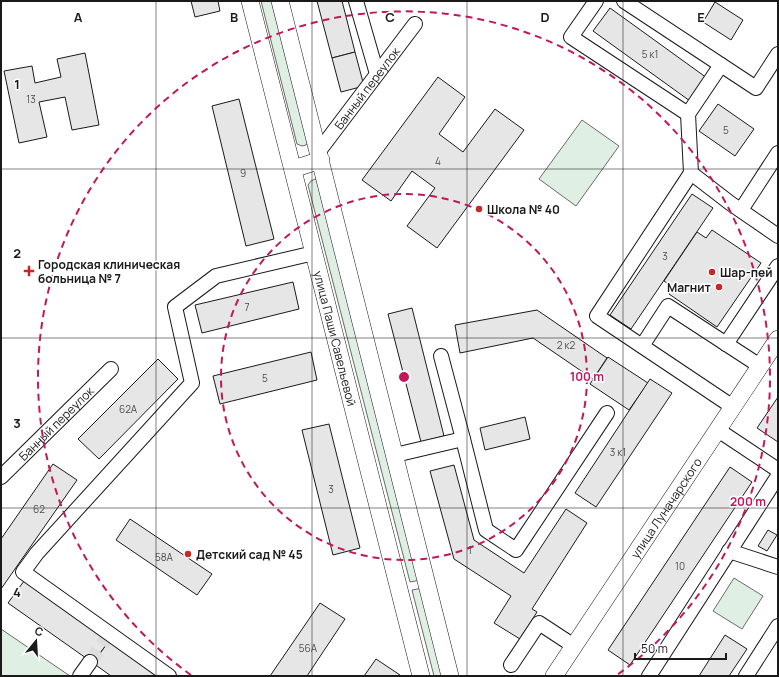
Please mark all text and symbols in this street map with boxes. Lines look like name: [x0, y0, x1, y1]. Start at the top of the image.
text: A: [74, 8, 83, 26]
text: B: [230, 8, 238, 26]
text: C: [385, 8, 395, 26]
text: D: [540, 8, 550, 26]
text: E: [697, 8, 705, 26]
street label: Банный переулок: [330, 42, 404, 133]
house number: 5 к1: [642, 47, 658, 61]
text: 1: [14, 75, 20, 93]
house number: 13: [26, 92, 36, 106]
house number: 5: [723, 123, 729, 137]
house number: 4: [435, 154, 441, 168]
house number: 9: [240, 166, 246, 180]
place label: Школа № 40: [487, 201, 560, 218]
marker: Школа № 40: [474, 204, 484, 214]
text: 2: [13, 244, 21, 262]
house number: 3: [662, 249, 668, 263]
place label: Городская клиническая больница № 7: [38, 256, 180, 287]
place label: Шар-пей: [720, 264, 773, 281]
marker: Городская клиническая больница № 7: [23, 265, 35, 277]
marker: Шар-пей: [707, 267, 717, 277]
street label: улица Паши Савельевой: [310, 269, 361, 408]
place label: Магнит: [667, 279, 712, 296]
marker: Магнит: [714, 282, 724, 292]
house number: 7: [244, 300, 250, 314]
house number: 2 к2: [557, 338, 575, 352]
text: 100 m: [570, 368, 604, 385]
centre of rings: [397, 370, 411, 384]
house number: 5: [262, 371, 268, 385]
street label: Банный переулок: [15, 381, 98, 464]
house number: 62А: [119, 402, 138, 416]
text: 3: [13, 414, 21, 432]
house number: 3 к1: [610, 445, 626, 459]
street label: улица Луначарского: [626, 454, 705, 561]
house number: 3: [328, 482, 334, 496]
text: 200 m: [730, 493, 766, 510]
house number: 62: [33, 502, 45, 516]
house number: 1: [468, 543, 472, 557]
place label: Детский сад № 45: [196, 546, 303, 563]
marker: Детский сад № 45: [183, 549, 193, 559]
house number: 58А: [155, 550, 174, 564]
house number: 10: [675, 559, 685, 573]
text: 4: [13, 583, 21, 601]
north arrow: [16, 621, 56, 661]
text: С: [33, 623, 45, 639]
scale bar: [635, 635, 726, 661]
text: 50 m: [641, 640, 668, 657]
house number: 56А: [299, 641, 318, 655]

